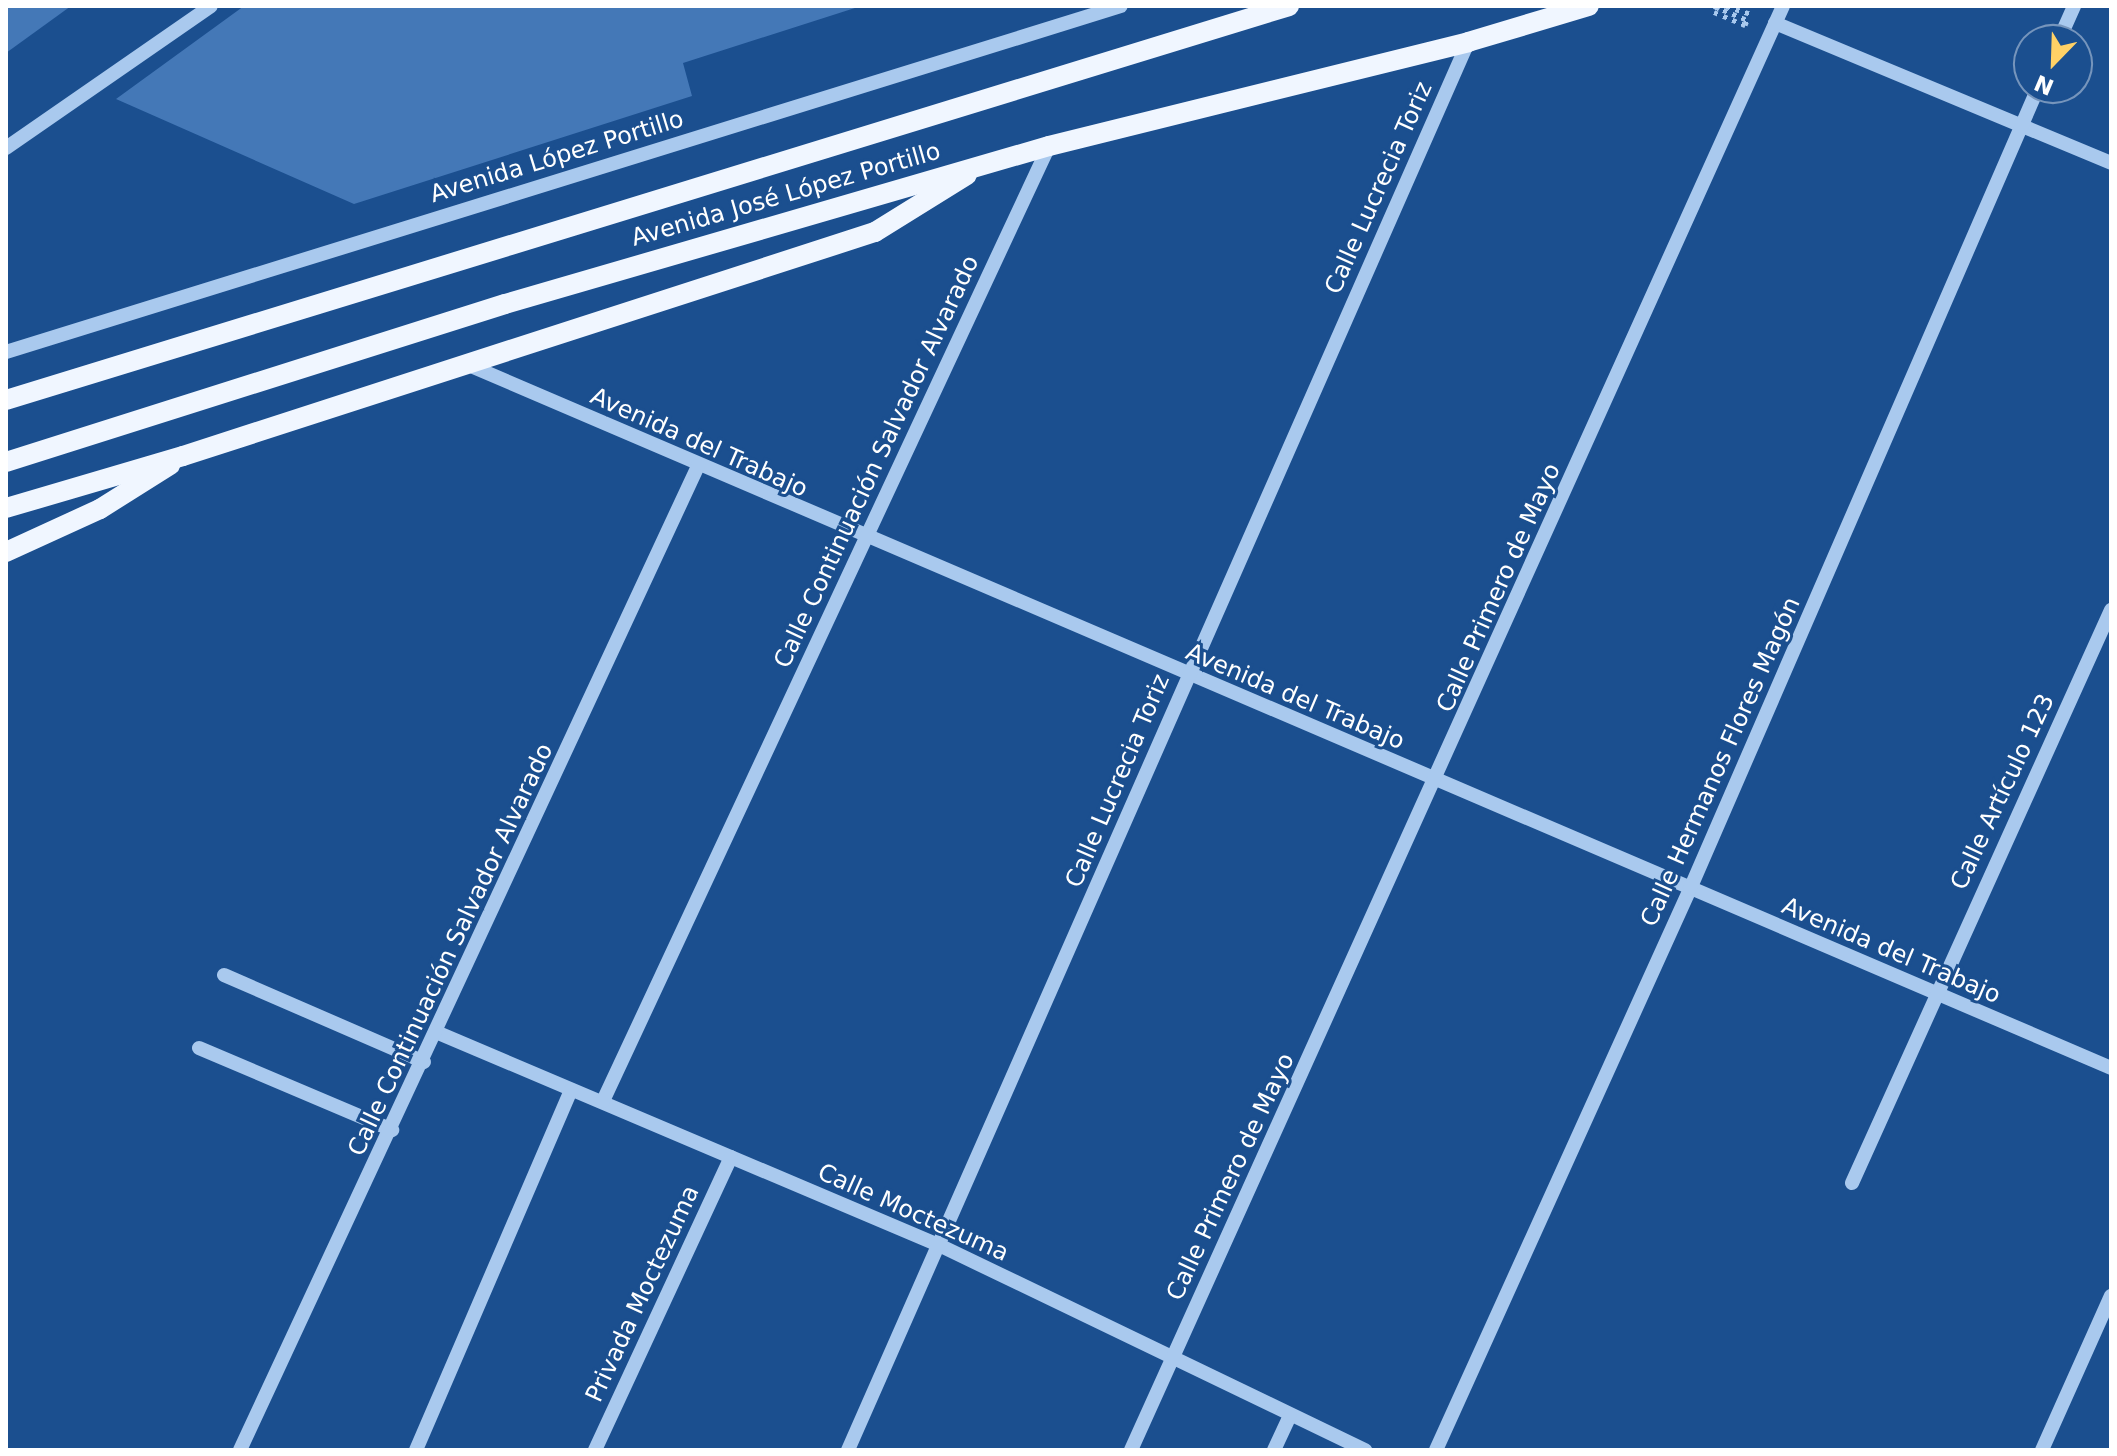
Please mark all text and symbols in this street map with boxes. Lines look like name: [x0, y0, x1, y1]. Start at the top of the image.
north arrow: [2013, 24, 2093, 104]
text: N: [2031, 70, 2058, 100]
street label: Calle Lucrecia Toriz: [1319, 77, 1439, 299]
street label: Avenida López Portillo: [427, 105, 687, 209]
street label: Avenida José López Portillo: [628, 137, 944, 253]
street label: Calle Continuación Salvador Alvarado: [768, 251, 986, 673]
street label: Avenida del Trabajo: [586, 382, 812, 504]
street label: Calle Primero de Mayo: [1431, 459, 1567, 717]
street label: Calle Hermanos Flores Magón: [1635, 593, 1807, 931]
street label: Avenida del Trabajo: [1181, 638, 1409, 756]
street label: Calle Lucrecia Toriz: [1060, 670, 1176, 892]
street label: Calle Artículo 123: [1945, 690, 2061, 894]
street label: Calle Continuación Salvador Alvarado: [342, 739, 560, 1161]
street label: Avenida del Trabajo: [1777, 892, 2005, 1010]
street label: Calle Primero de Mayo: [1161, 1049, 1301, 1305]
street label: Calle Moctezuma: [813, 1158, 1013, 1268]
street label: Privada Moctezuma: [580, 1181, 706, 1407]

